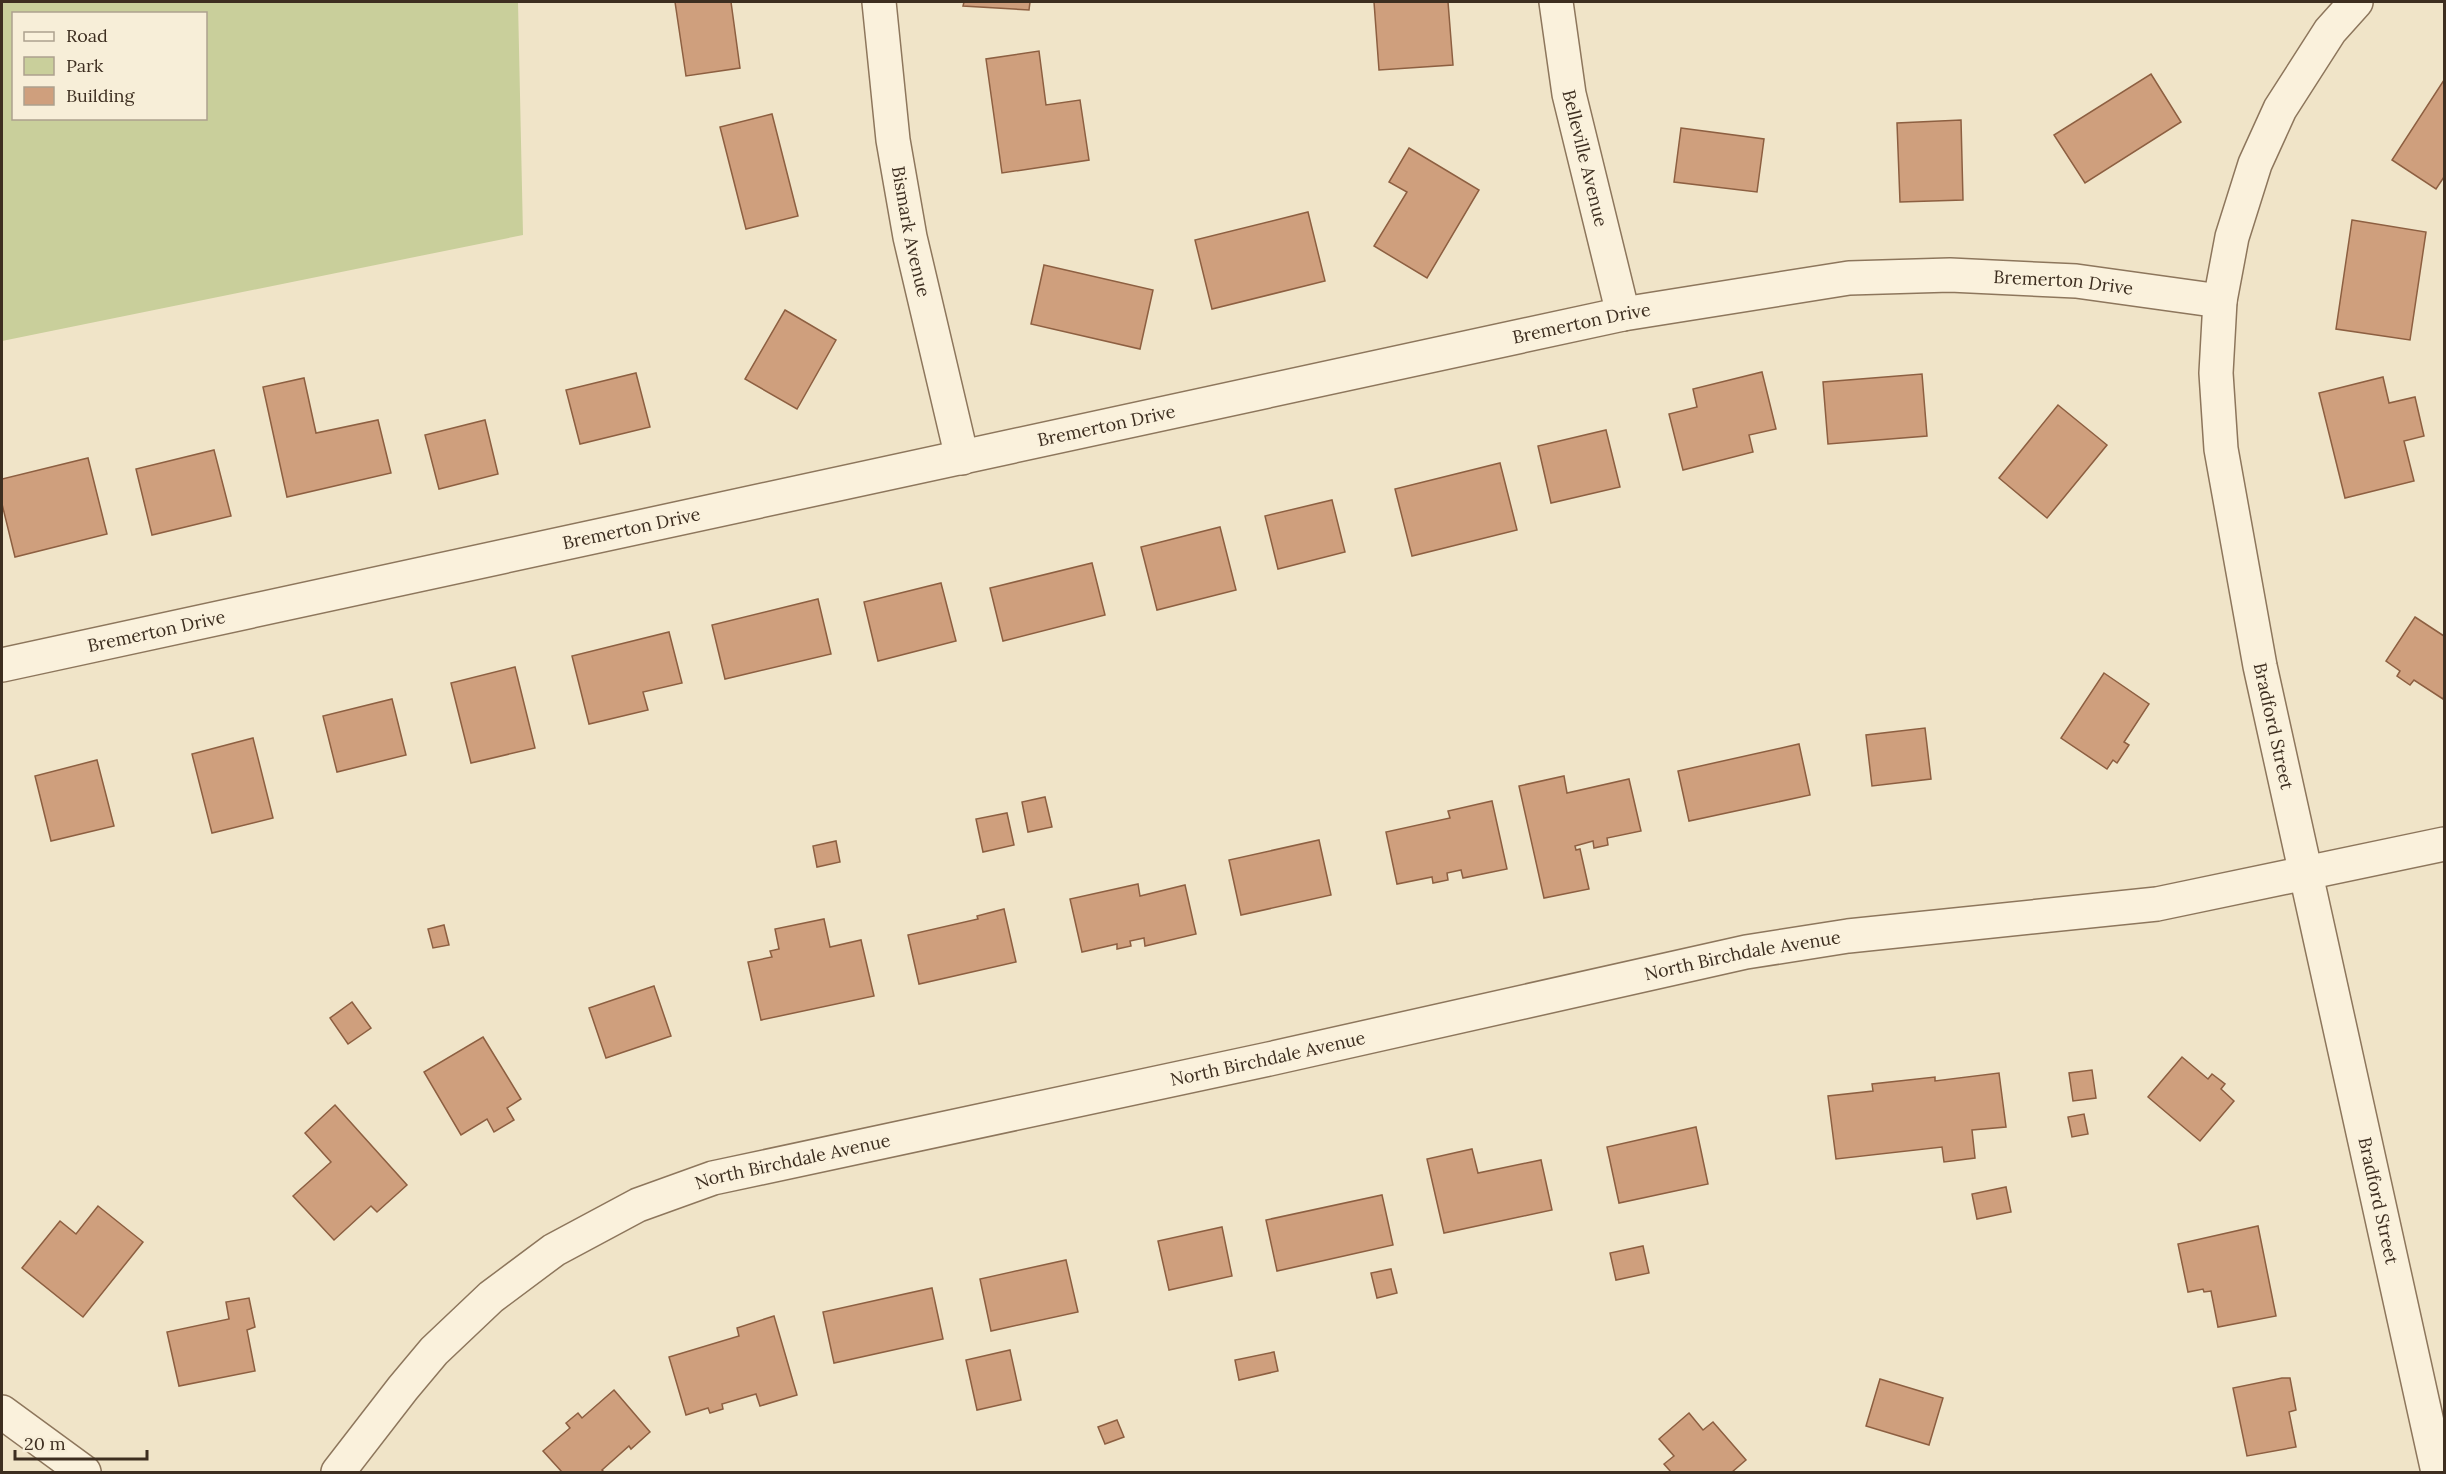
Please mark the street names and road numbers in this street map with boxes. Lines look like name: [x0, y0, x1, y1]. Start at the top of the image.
street label: Belleville Avenue: [1557, 87, 1613, 229]
street label: Bismark Avenue: [887, 164, 936, 299]
street label: Bremerton Drive: [1993, 265, 2135, 300]
street label: Bremerton Drive: [1510, 298, 1652, 349]
street label: Bremerton Drive: [1035, 399, 1178, 451]
street label: Bremerton Drive: [560, 502, 703, 554]
street label: Bremerton Drive: [85, 605, 228, 657]
street label: Bradford Street: [2249, 660, 2299, 792]
street label: North Birchdale Avenue: [1642, 925, 1842, 985]
street label: North Birchdale Avenue: [1168, 1026, 1368, 1091]
street label: North Birchdale Avenue: [692, 1128, 893, 1195]
street label: Bradford Street: [2353, 1135, 2404, 1266]

